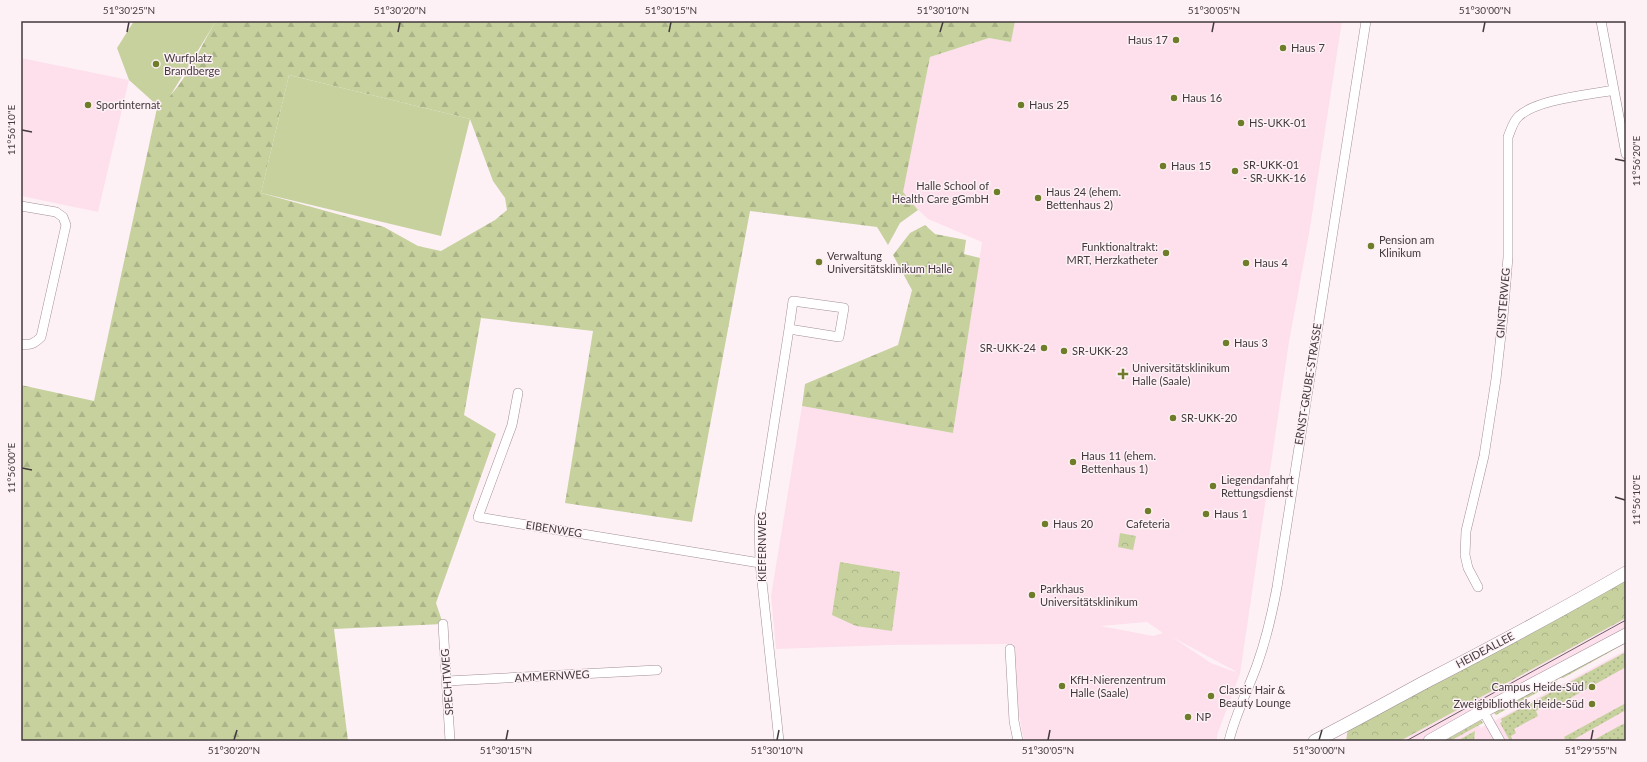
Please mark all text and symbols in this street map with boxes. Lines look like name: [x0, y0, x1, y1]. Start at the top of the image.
text: 51°30'25"N: [103, 4, 155, 16]
text: 51°30'20"N: [374, 4, 426, 16]
text: 51°30'15"N: [645, 4, 697, 16]
text: 51°30'10"N: [917, 4, 969, 16]
text: 51°30'05"N: [1188, 4, 1240, 16]
text: 51°30'00"N: [1459, 4, 1511, 16]
place label: Haus 17: [1128, 33, 1168, 46]
marker: Haus 17: [1171, 35, 1181, 45]
place label: Haus 7: [1291, 41, 1325, 54]
marker: Haus 7: [1278, 43, 1288, 53]
place label: Wurfplatz Brandberge: [164, 51, 220, 77]
marker: Wurfplatz Brandberge: [151, 59, 161, 69]
place label: Haus 16: [1182, 91, 1222, 104]
marker: Haus 16: [1169, 93, 1179, 103]
place label: Sportinternat: [96, 98, 160, 111]
place label: Haus 25: [1029, 98, 1069, 111]
marker: Sportinternat: [83, 100, 93, 110]
marker: Haus 25: [1016, 100, 1026, 110]
text: 11°56'10"E: [5, 105, 17, 155]
place label: HS-UKK-01: [1249, 116, 1307, 129]
marker: HS-UKK-01: [1236, 118, 1246, 128]
text: 11°56'20"E: [1630, 136, 1642, 186]
place label: SR-UKK-01 - SR-UKK-16: [1243, 158, 1306, 184]
place label: Haus 15: [1171, 159, 1211, 172]
marker: Haus 15: [1158, 161, 1168, 171]
marker: SR-UKK-01 - SR-UKK-16: [1230, 166, 1240, 176]
place label: Halle School of Health Care gGmbH: [892, 179, 989, 205]
place label: Haus 24 (ehem. Bettenhaus 2): [1046, 185, 1121, 211]
marker: Halle School of Health Care gGmbH: [992, 187, 1002, 197]
marker: Haus 24 (ehem. Bettenhaus 2): [1033, 193, 1043, 203]
place label: Pension am Klinikum: [1379, 233, 1434, 259]
place label: Funktionaltrakt: MRT, Herzkatheter: [1067, 240, 1158, 266]
marker: Pension am Klinikum: [1366, 241, 1376, 251]
marker: Funktionaltrakt: MRT, Herzkatheter: [1161, 248, 1171, 258]
place label: Verwaltung Universitätsklinikum Halle: [827, 249, 953, 275]
place label: Haus 4: [1254, 256, 1288, 269]
marker: Verwaltung Universitätsklinikum Halle: [814, 257, 824, 267]
marker: Haus 4: [1241, 258, 1251, 268]
street label: GINSTERWEG: [1493, 267, 1512, 339]
street label: ERNST-GRUBE-STRASSE: [1291, 322, 1324, 446]
place label: Haus 3: [1234, 336, 1268, 349]
marker: Haus 3: [1221, 338, 1231, 348]
place label: SR-UKK-24: [980, 341, 1037, 354]
marker: SR-UKK-24: [1039, 343, 1049, 353]
place label: SR-UKK-23: [1072, 344, 1128, 357]
marker: SR-UKK-23: [1059, 346, 1069, 356]
place label: Universitätsklinikum Halle (Saale): [1132, 361, 1230, 387]
marker: Universitätsklinikum Halle (Saale): [1117, 368, 1129, 380]
place label: SR-UKK-20: [1181, 411, 1238, 424]
marker: SR-UKK-20: [1168, 413, 1178, 423]
text: 11°56'00"E: [5, 443, 17, 493]
place label: Haus 11 (ehem. Bettenhaus 1): [1081, 449, 1156, 475]
marker: Haus 11 (ehem. Bettenhaus 1): [1068, 457, 1078, 467]
place label: Liegendanfahrt Rettungsdienst: [1221, 473, 1294, 499]
text: 11°56'10"E: [1630, 475, 1642, 525]
marker: Liegendanfahrt Rettungsdienst: [1208, 481, 1218, 491]
marker: Cafeteria: [1143, 506, 1153, 516]
place label: Haus 1: [1214, 507, 1248, 520]
marker: Haus 1: [1201, 509, 1211, 519]
street label: KIEFERNWEG: [755, 512, 768, 582]
place label: Haus 20: [1053, 517, 1094, 530]
place label: Cafeteria: [1126, 517, 1170, 530]
street label: EIBENWEG: [525, 518, 583, 539]
marker: Haus 20: [1040, 519, 1050, 529]
place label: Parkhaus Universitätsklinikum: [1040, 582, 1138, 608]
marker: Parkhaus Universitätsklinikum: [1027, 590, 1037, 600]
street label: HEIDEALLEE: [1453, 629, 1516, 670]
street label: SPECHTWEG: [438, 648, 455, 716]
street label: AMMERNWEG: [514, 667, 590, 684]
place label: KfH-Nierenzentrum Halle (Saale): [1070, 673, 1166, 699]
place label: Campus Heide-Süd: [1491, 680, 1584, 693]
marker: KfH-Nierenzentrum Halle (Saale): [1057, 681, 1067, 691]
marker: Campus Heide-Süd: [1587, 682, 1597, 692]
place label: Classic Hair & Beauty Lounge: [1219, 683, 1291, 709]
marker: Classic Hair & Beauty Lounge: [1206, 691, 1216, 701]
place label: Zweigbibliothek Heide-Süd: [1453, 697, 1584, 710]
marker: Zweigbibliothek Heide-Süd: [1587, 699, 1597, 709]
place label: NP: [1196, 710, 1211, 723]
marker: NP: [1183, 712, 1193, 722]
text: 51°30'20"N: [208, 744, 260, 756]
text: 51°30'15"N: [480, 744, 532, 756]
text: 51°30'10"N: [751, 744, 803, 756]
text: 51°30'05"N: [1022, 744, 1074, 756]
text: 51°30'00"N: [1293, 744, 1345, 756]
text: 51°29'55"N: [1565, 744, 1617, 756]

